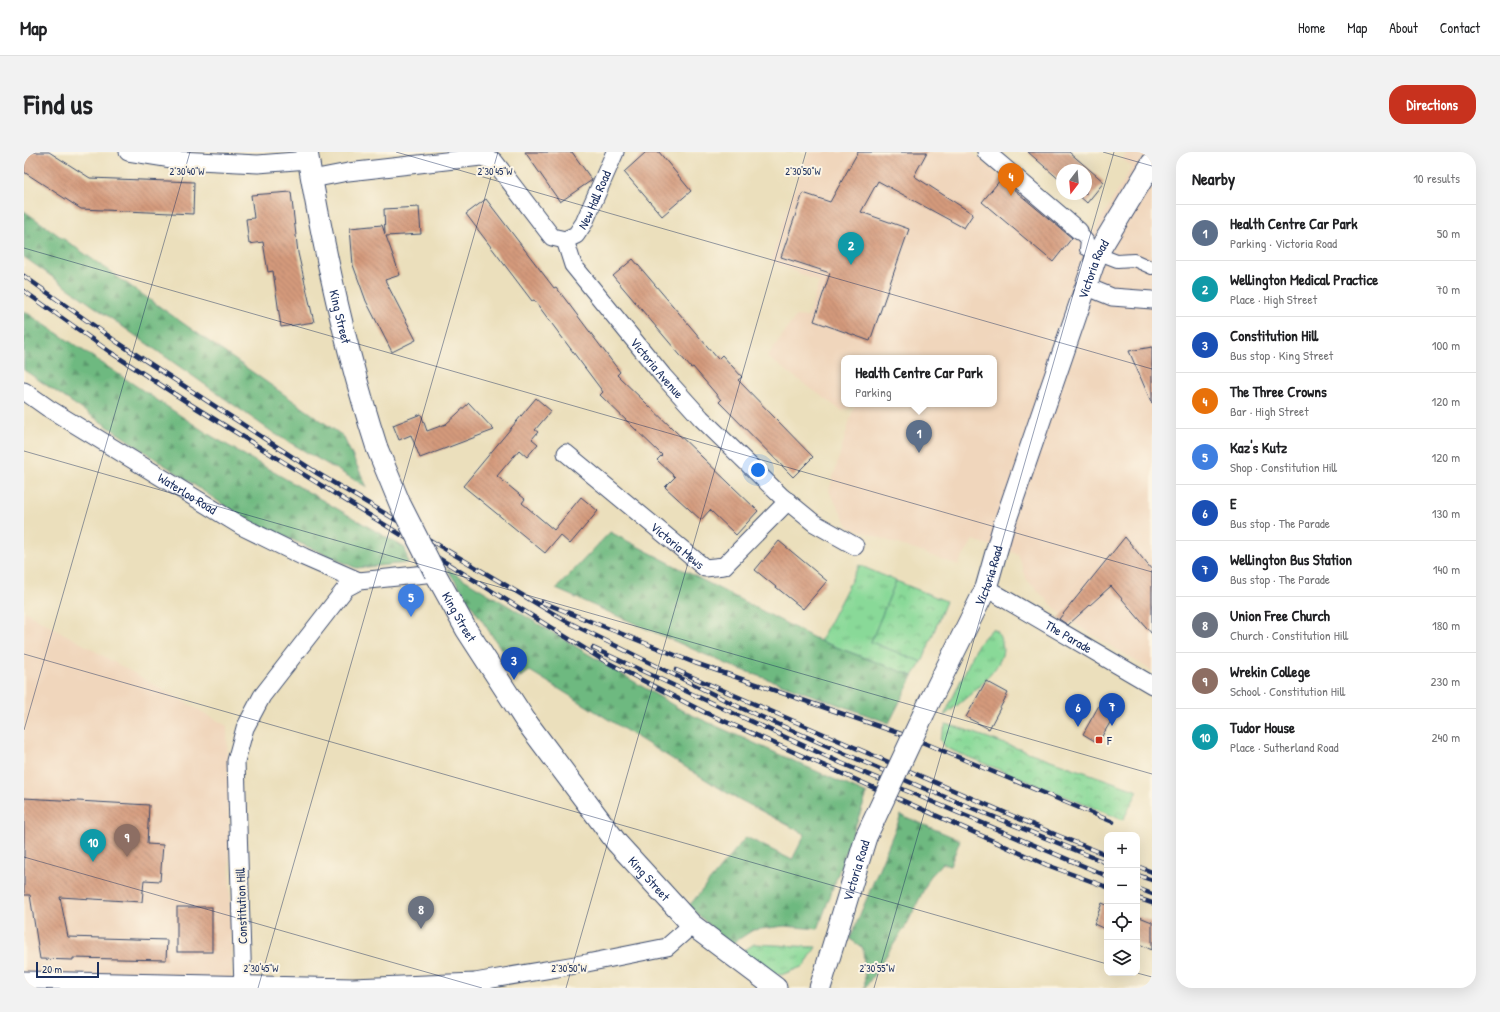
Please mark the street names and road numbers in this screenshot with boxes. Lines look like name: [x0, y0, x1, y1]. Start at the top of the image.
street label: New Hall Road: [573, 167, 615, 233]
street label: Victoria Road: [1073, 236, 1113, 301]
street label: King Street: [325, 288, 356, 346]
street label: Victoria Avenue: [626, 334, 688, 402]
street label: Waterloo Road: [155, 468, 220, 518]
street label: Victoria Mews: [647, 518, 709, 573]
street label: Victoria Road: [970, 544, 1007, 609]
street label: King Street: [438, 588, 481, 646]
street label: The Parade: [1042, 616, 1096, 657]
street label: Victoria Road: [838, 838, 874, 903]
street label: King Street: [624, 852, 675, 905]
street label: Constitution Hill: [231, 867, 251, 944]

